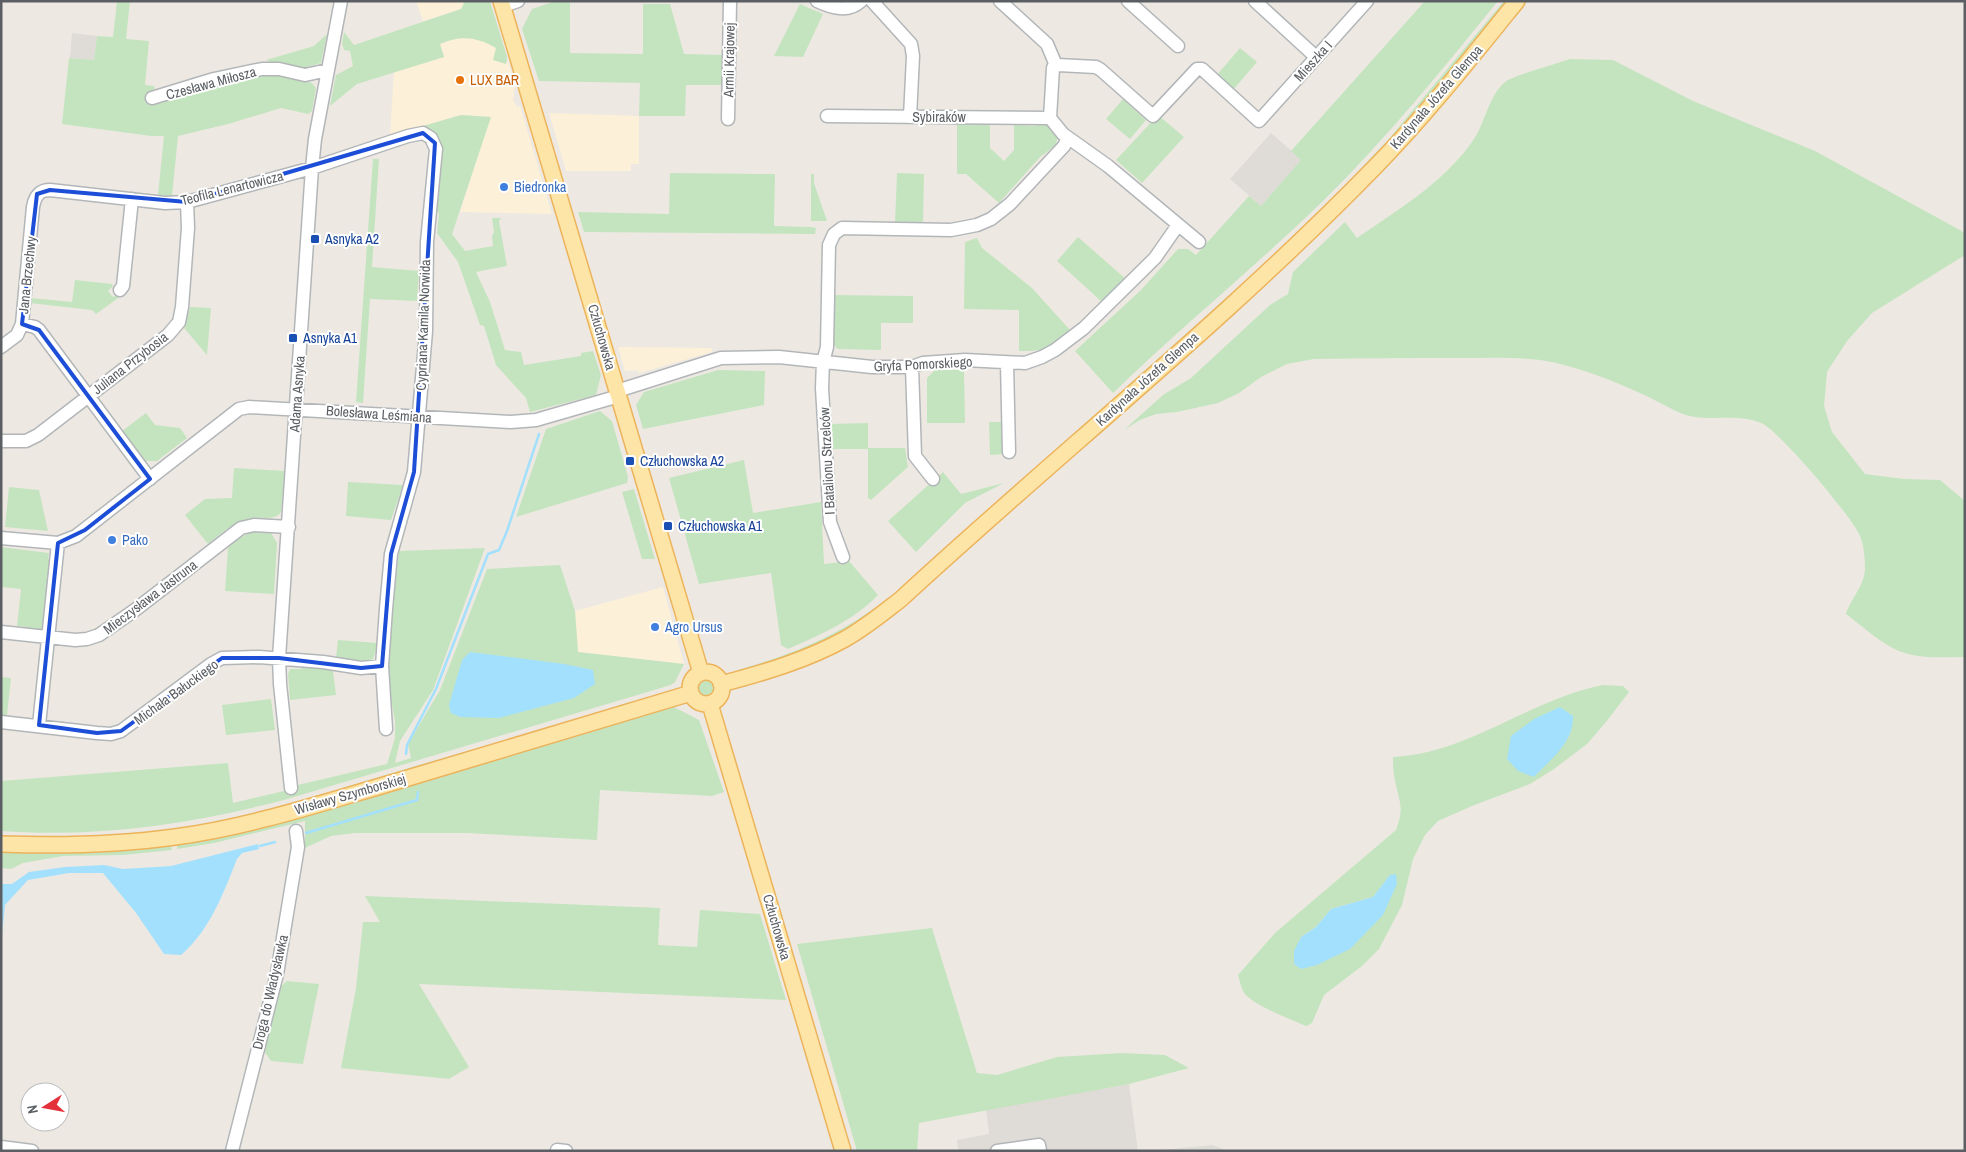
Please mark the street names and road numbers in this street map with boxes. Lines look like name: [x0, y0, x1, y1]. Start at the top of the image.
street label: Armii Krajowej: [719, 23, 739, 98]
street label: Mieszka I: [1290, 37, 1336, 85]
street label: Kardynała Józefa Glempa: [1386, 41, 1487, 153]
street label: Czesława Miłosza: [164, 62, 259, 104]
street label: Sybiraków: [912, 108, 967, 126]
street label: Teofila Lenartowicza: [179, 166, 286, 209]
street label: Jana Brzechwy: [14, 235, 40, 315]
street label: Cypriana Kamila Norwida: [412, 258, 434, 391]
street label: Człuchowska: [584, 302, 620, 373]
street label: Juliana Przybosia: [88, 327, 172, 398]
street label: Kardynała Józefa Glempa: [1092, 328, 1203, 430]
street label: Gryfa Pomorskiego: [873, 352, 973, 376]
street label: Adama Asnyka: [285, 355, 309, 434]
street label: Bolesława Leśmiana: [326, 401, 433, 427]
street label: I Batalionu Strzelców: [815, 406, 839, 515]
street label: Mieczysława Jastruna: [99, 555, 201, 638]
street label: Michała Bałuckiego: [130, 655, 222, 729]
street label: Wisławy Szymborskiej: [292, 770, 408, 818]
street label: Człuchowska: [759, 892, 795, 963]
street label: Droga do Władysławka: [248, 932, 292, 1051]

